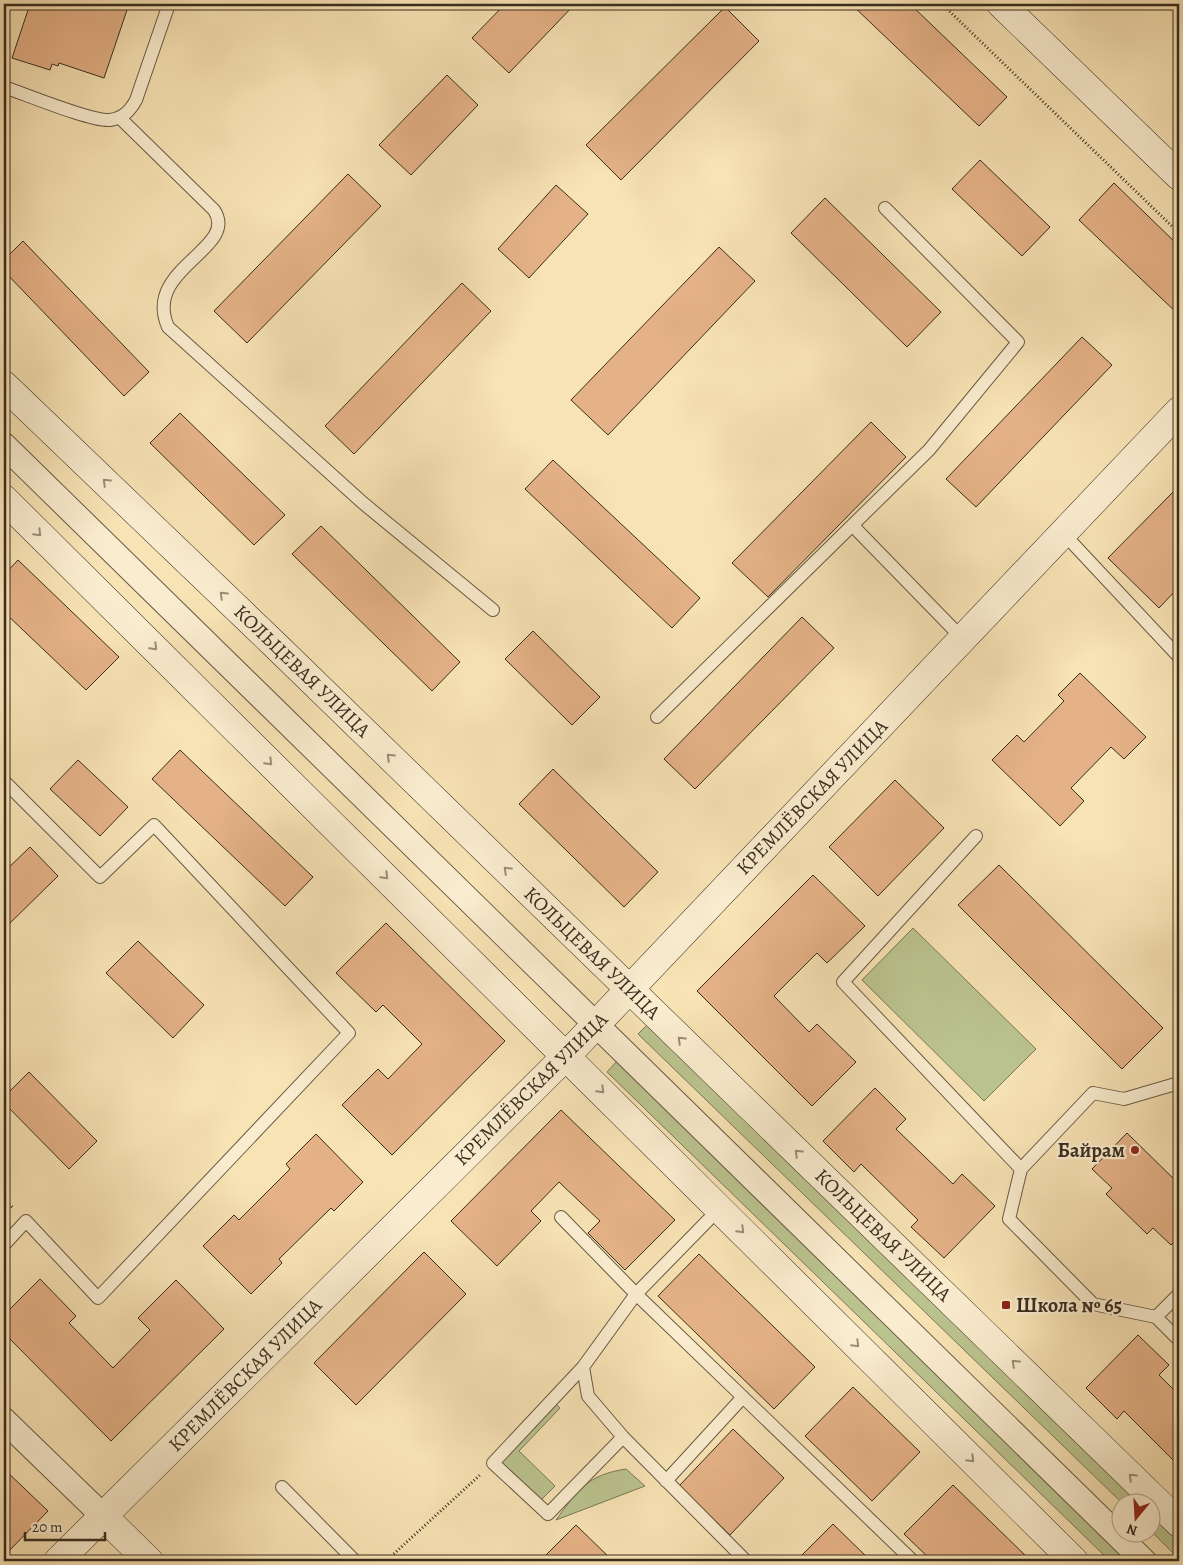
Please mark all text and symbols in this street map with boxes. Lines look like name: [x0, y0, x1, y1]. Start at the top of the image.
one-way arrow: [102, 479, 111, 488]
one-way arrow: [33, 527, 42, 536]
one-way arrow: [220, 592, 229, 601]
street label: КОЛЬЦЕВАЯ УЛИЦА: [228, 599, 376, 744]
one-way arrow: [148, 642, 157, 651]
street label: КРЕМЛЁВСКАЯ УЛИЦА: [730, 713, 894, 881]
one-way arrow: [387, 753, 396, 762]
one-way arrow: [264, 756, 273, 765]
one-way arrow: [503, 867, 512, 876]
one-way arrow: [379, 870, 388, 879]
street label: КОЛЬЦЕВАЯ УЛИЦА: [518, 881, 666, 1026]
street label: КРЕМЛЁВСКАЯ УЛИЦА: [448, 1006, 614, 1172]
one-way arrow: [678, 1037, 687, 1046]
one-way arrow: [595, 1085, 604, 1094]
place label: Байрам: [1057, 1137, 1125, 1164]
marker: Байрам: [1129, 1144, 1141, 1156]
one-way arrow: [795, 1150, 804, 1159]
street label: КОЛЬЦЕВАЯ УЛИЦА: [809, 1163, 957, 1308]
one-way arrow: [735, 1224, 744, 1233]
street label: КРЕМЛЁВСКАЯ УЛИЦА: [162, 1292, 328, 1458]
place label: Школа № 65: [1016, 1292, 1122, 1319]
marker: Школа № 65: [1000, 1299, 1012, 1311]
one-way arrow: [850, 1339, 859, 1348]
one-way arrow: [1012, 1360, 1021, 1369]
one-way arrow: [965, 1453, 974, 1462]
one-way arrow: [1128, 1473, 1137, 1482]
north arrow: [1110, 1492, 1160, 1542]
scale bar: [25, 1510, 105, 1542]
text: 20 m: [32, 1517, 63, 1537]
text: N: [1124, 1519, 1140, 1540]

